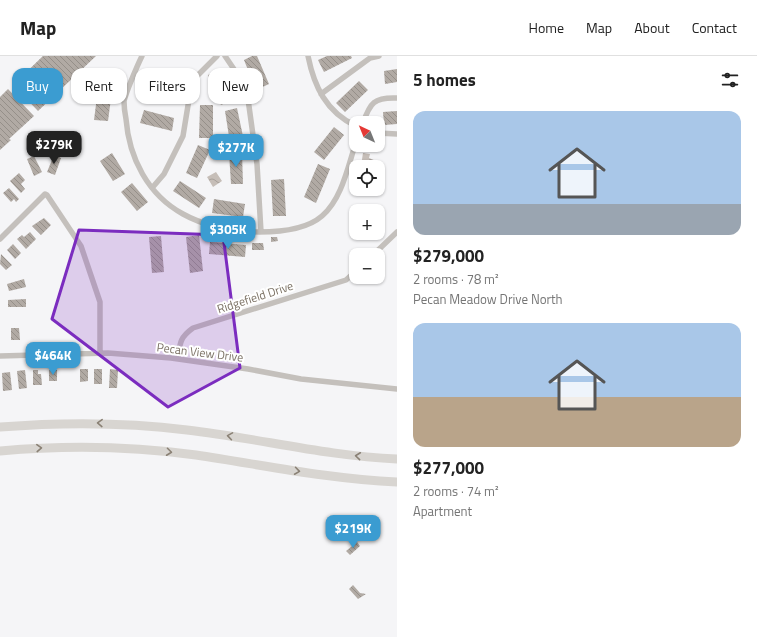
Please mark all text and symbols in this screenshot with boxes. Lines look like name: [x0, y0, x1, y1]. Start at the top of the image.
text: Map: [20, 13, 56, 42]
text: Home: [529, 17, 564, 38]
text: Map: [586, 17, 612, 38]
text: About: [634, 17, 670, 38]
text: Contact: [692, 17, 737, 38]
text: 5 homes: [413, 67, 476, 93]
chip: Buy: [12, 68, 63, 104]
chip: Rent: [71, 68, 127, 104]
chip: Filters: [135, 68, 200, 104]
chip: New: [208, 68, 263, 104]
icon: filters: [719, 69, 741, 91]
north arrow: [349, 116, 385, 152]
map controls: [349, 116, 385, 284]
pin: $279K: [26, 131, 82, 165]
text: $279K: [36, 134, 72, 154]
pin: $277K: [208, 134, 264, 168]
text: $277K: [218, 137, 254, 157]
icon: home: [541, 137, 613, 209]
button: locate: [349, 160, 385, 196]
button: +: [349, 204, 385, 240]
pin: $305K: [200, 216, 256, 250]
text: $305K: [210, 219, 246, 239]
text: $279,000: [413, 243, 484, 269]
button: −: [349, 248, 385, 284]
text: 2 rooms · 78 m²: [413, 269, 499, 289]
street label: Ridgefield Drive: [214, 276, 296, 318]
text: Pecan Meadow Drive North: [413, 289, 563, 309]
street label: Pecan View Drive: [156, 337, 244, 367]
pin: $464K: [25, 342, 81, 376]
text: $464K: [35, 345, 71, 365]
icon: home: [541, 349, 613, 421]
one-way arrow: [97, 419, 103, 427]
one-way arrow: [227, 432, 233, 441]
one-way arrow: [36, 444, 42, 453]
one-way arrow: [166, 447, 172, 456]
one-way arrow: [355, 451, 361, 460]
text: $277,000: [413, 455, 484, 481]
one-way arrow: [294, 466, 300, 475]
text: 2 rooms · 74 m²: [413, 481, 499, 501]
text: Apartment: [413, 501, 472, 521]
pin: $219K: [325, 515, 381, 549]
text: $219K: [335, 518, 371, 538]

